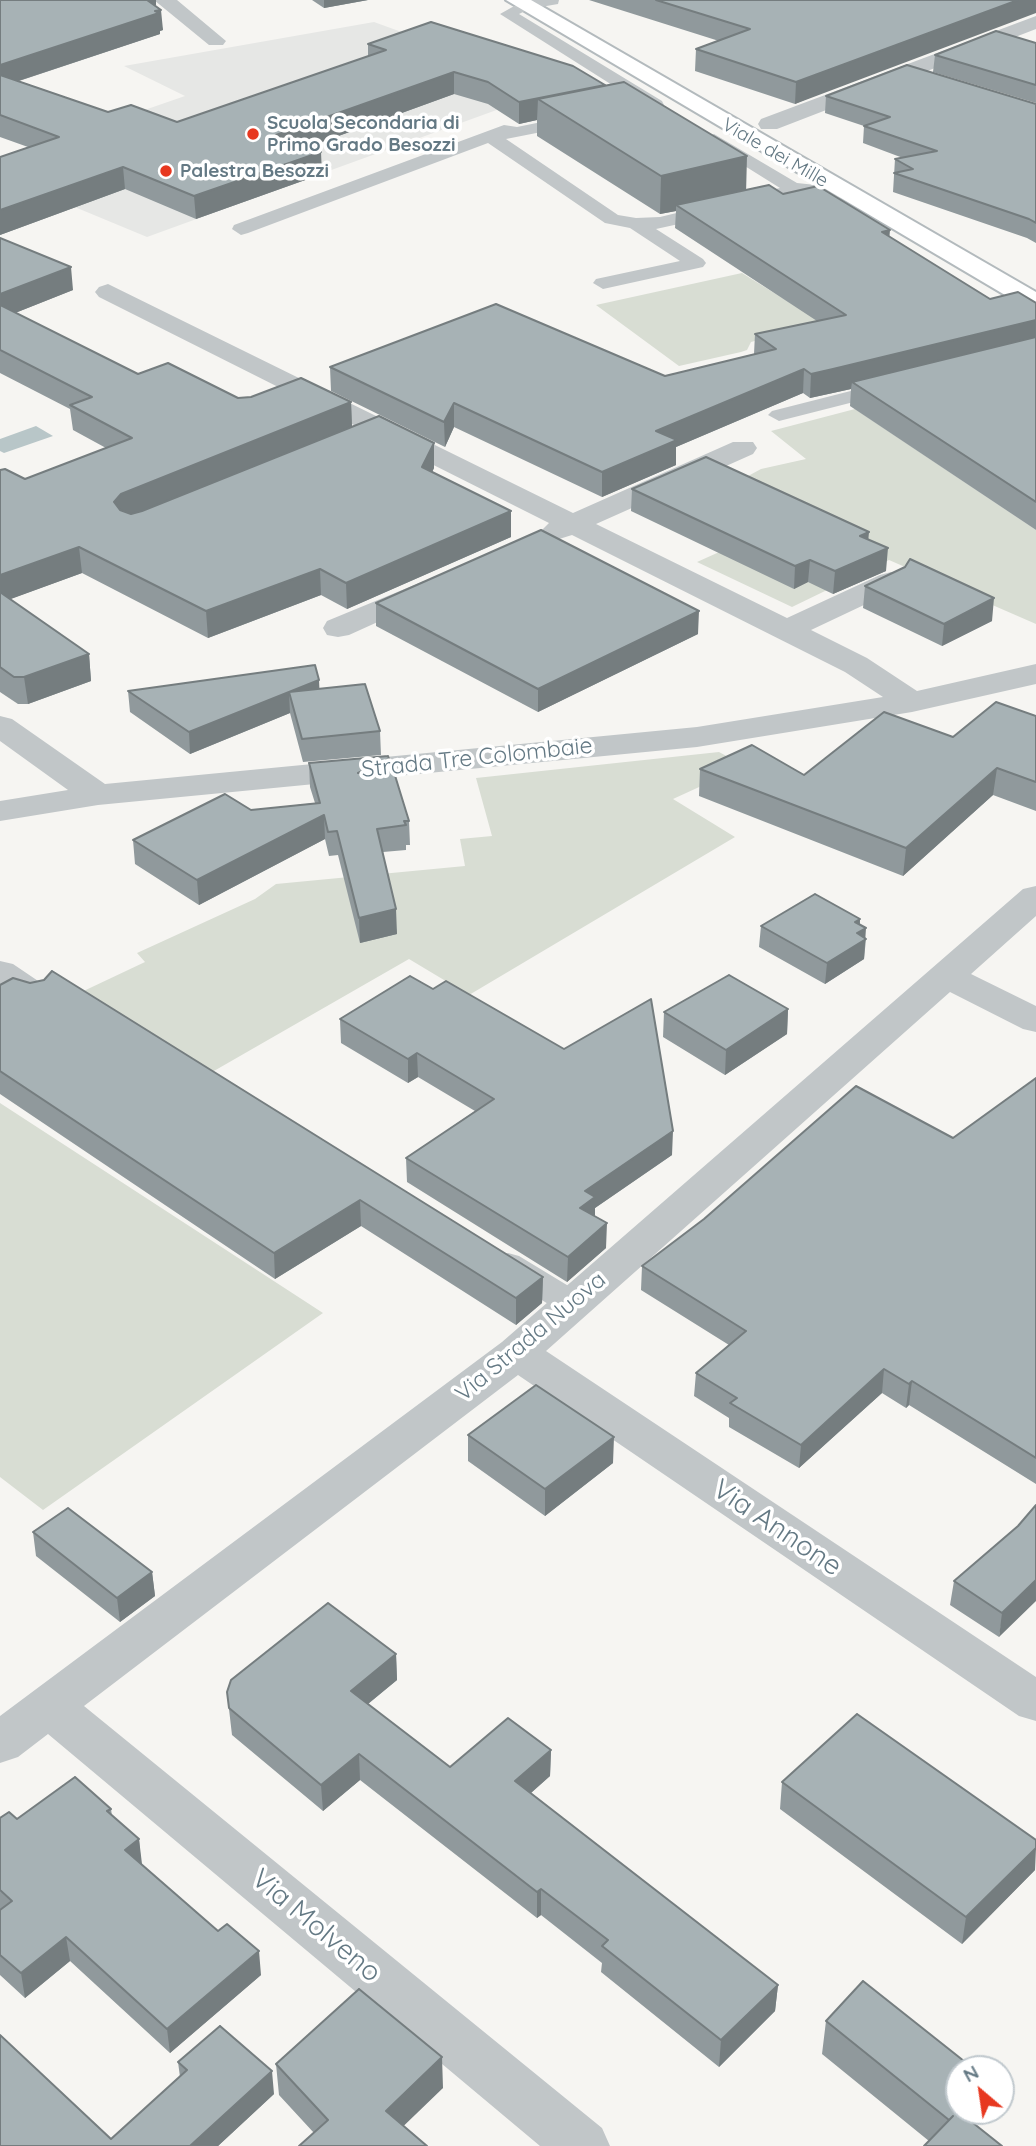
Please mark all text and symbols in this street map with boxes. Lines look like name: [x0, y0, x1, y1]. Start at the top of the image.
place label: Scuola Secondaria di Primo Grado Besozzi: [267, 112, 459, 156]
street label: Viale dei Mille: [718, 113, 832, 193]
marker: Scuola Secondaria di Primo Grado Besozzi: [245, 126, 261, 142]
place label: Palestra Besozzi: [180, 160, 329, 182]
marker: Palestra Besozzi: [158, 163, 174, 179]
street label: Strada Tre Colombaie: [360, 732, 594, 784]
street label: Via Strada Nuova: [450, 1266, 612, 1408]
street label: Via Annone: [706, 1473, 848, 1583]
street label: Via Molveno: [244, 1862, 388, 1990]
north arrow: [945, 2055, 1015, 2125]
text: N: [959, 2060, 983, 2087]

